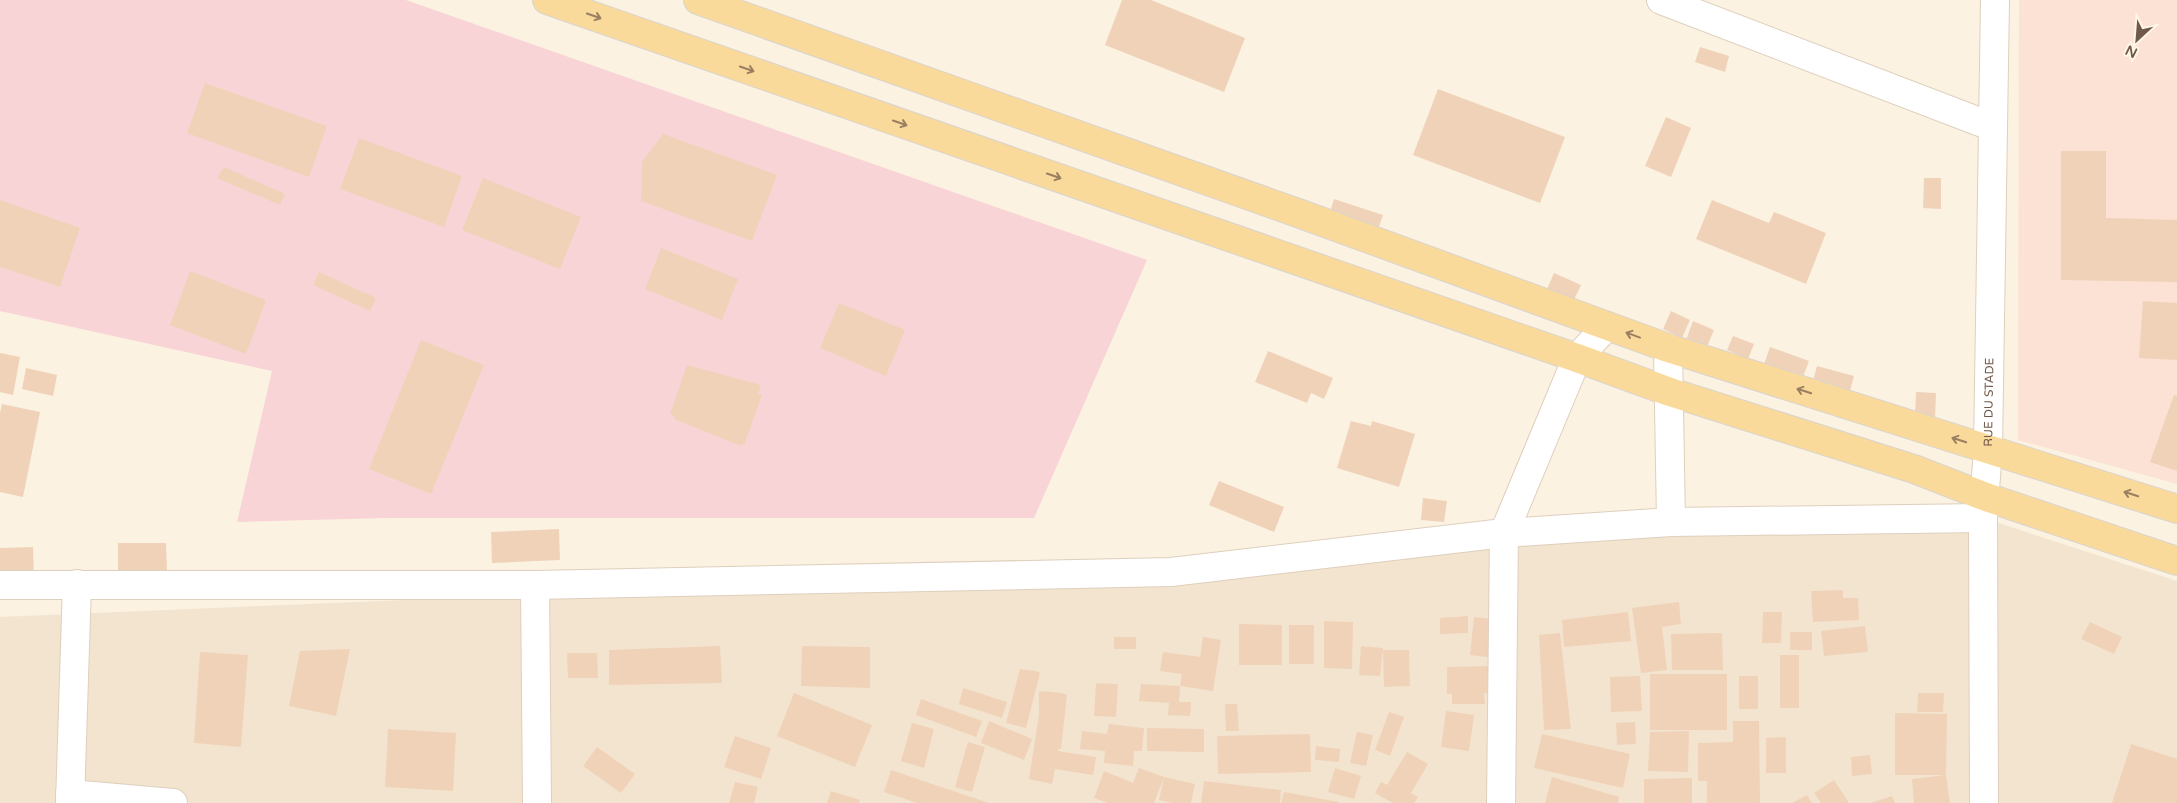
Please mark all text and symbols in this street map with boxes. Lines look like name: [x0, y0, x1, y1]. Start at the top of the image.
one-way arrow: [585, 12, 601, 21]
north arrow: [2112, 15, 2162, 65]
text: N: [2123, 41, 2140, 61]
one-way arrow: [739, 65, 754, 74]
one-way arrow: [892, 119, 908, 128]
one-way arrow: [1046, 172, 1061, 181]
one-way arrow: [1626, 330, 1641, 339]
street label: RUE DU STADE: [1981, 357, 1996, 447]
one-way arrow: [1797, 386, 1812, 395]
one-way arrow: [1952, 435, 1967, 444]
one-way arrow: [2123, 489, 2139, 499]

